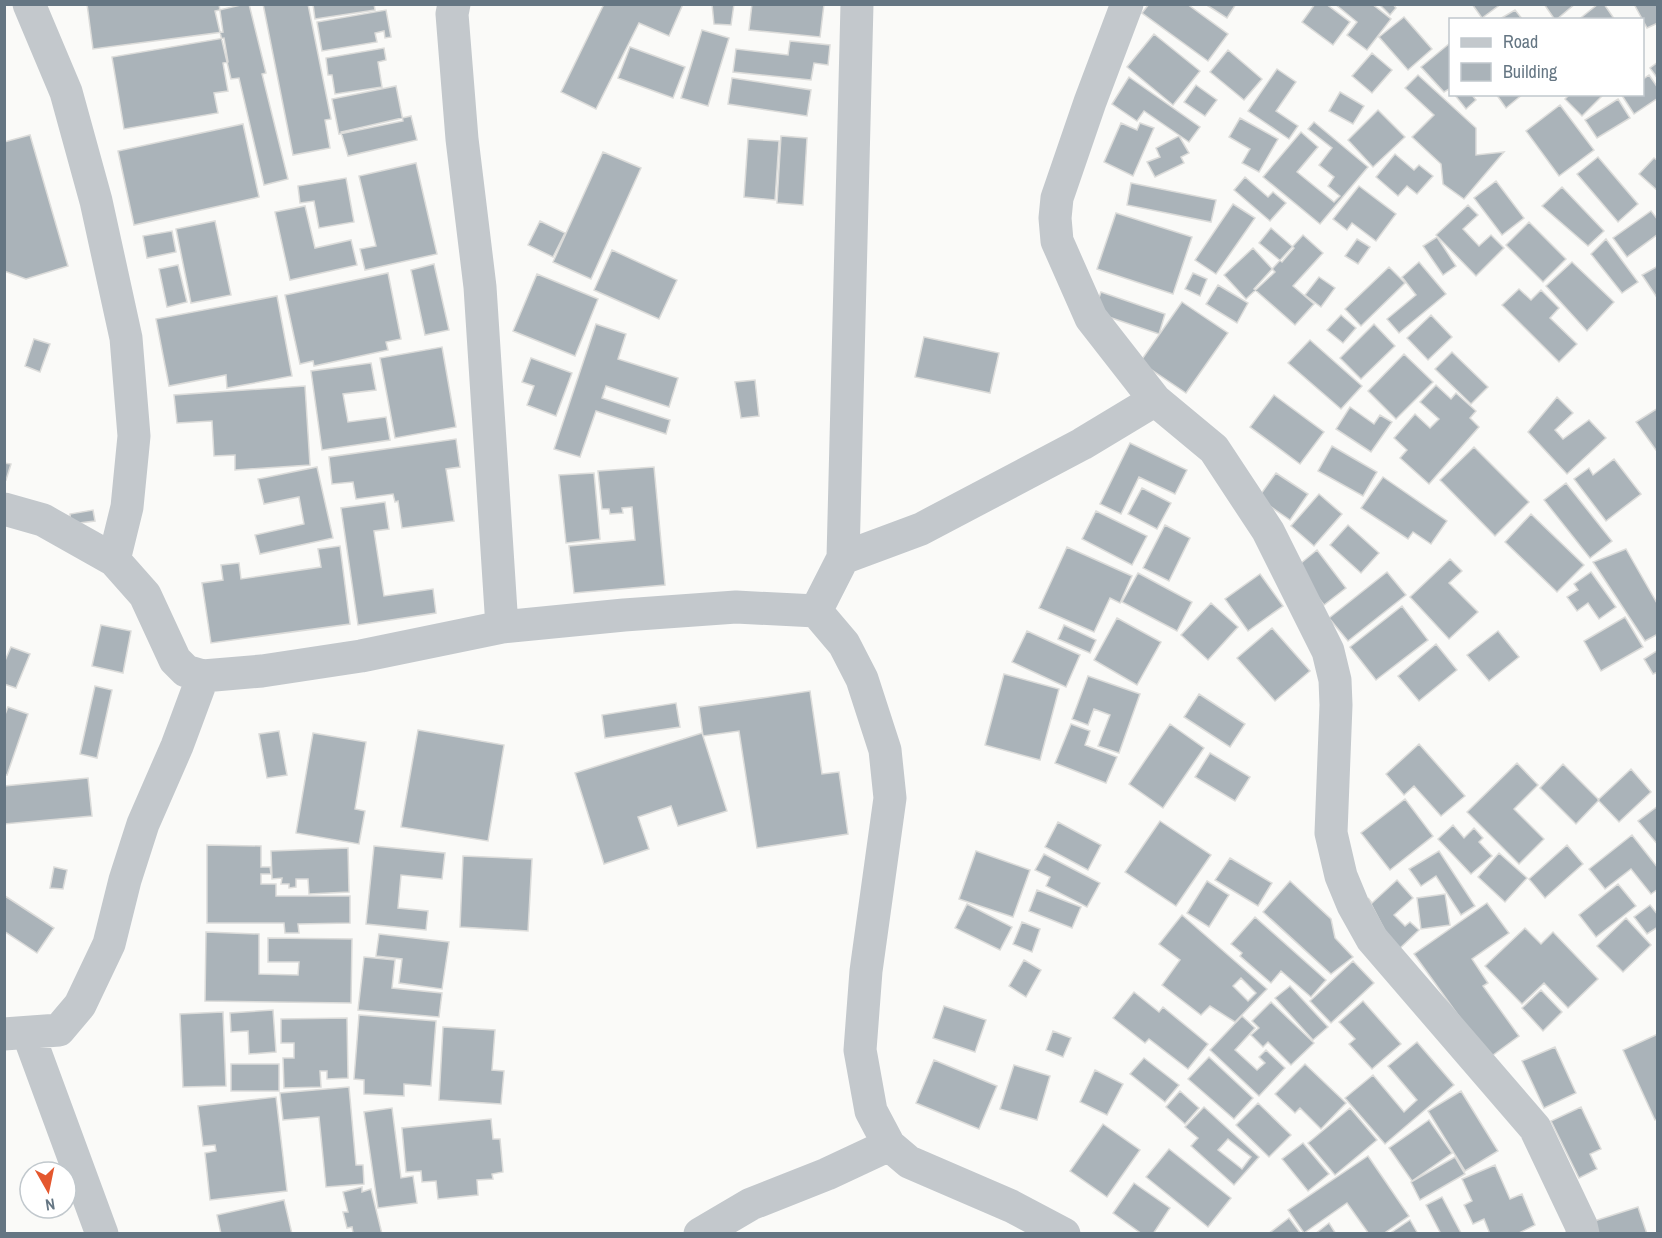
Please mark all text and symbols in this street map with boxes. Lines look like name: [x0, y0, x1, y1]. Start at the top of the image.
legend: [1449, 18, 1644, 96]
text: Road: [1503, 29, 1538, 54]
text: Building: [1503, 59, 1558, 84]
north arrow: [18, 1160, 78, 1220]
text: N: [44, 1193, 57, 1216]

